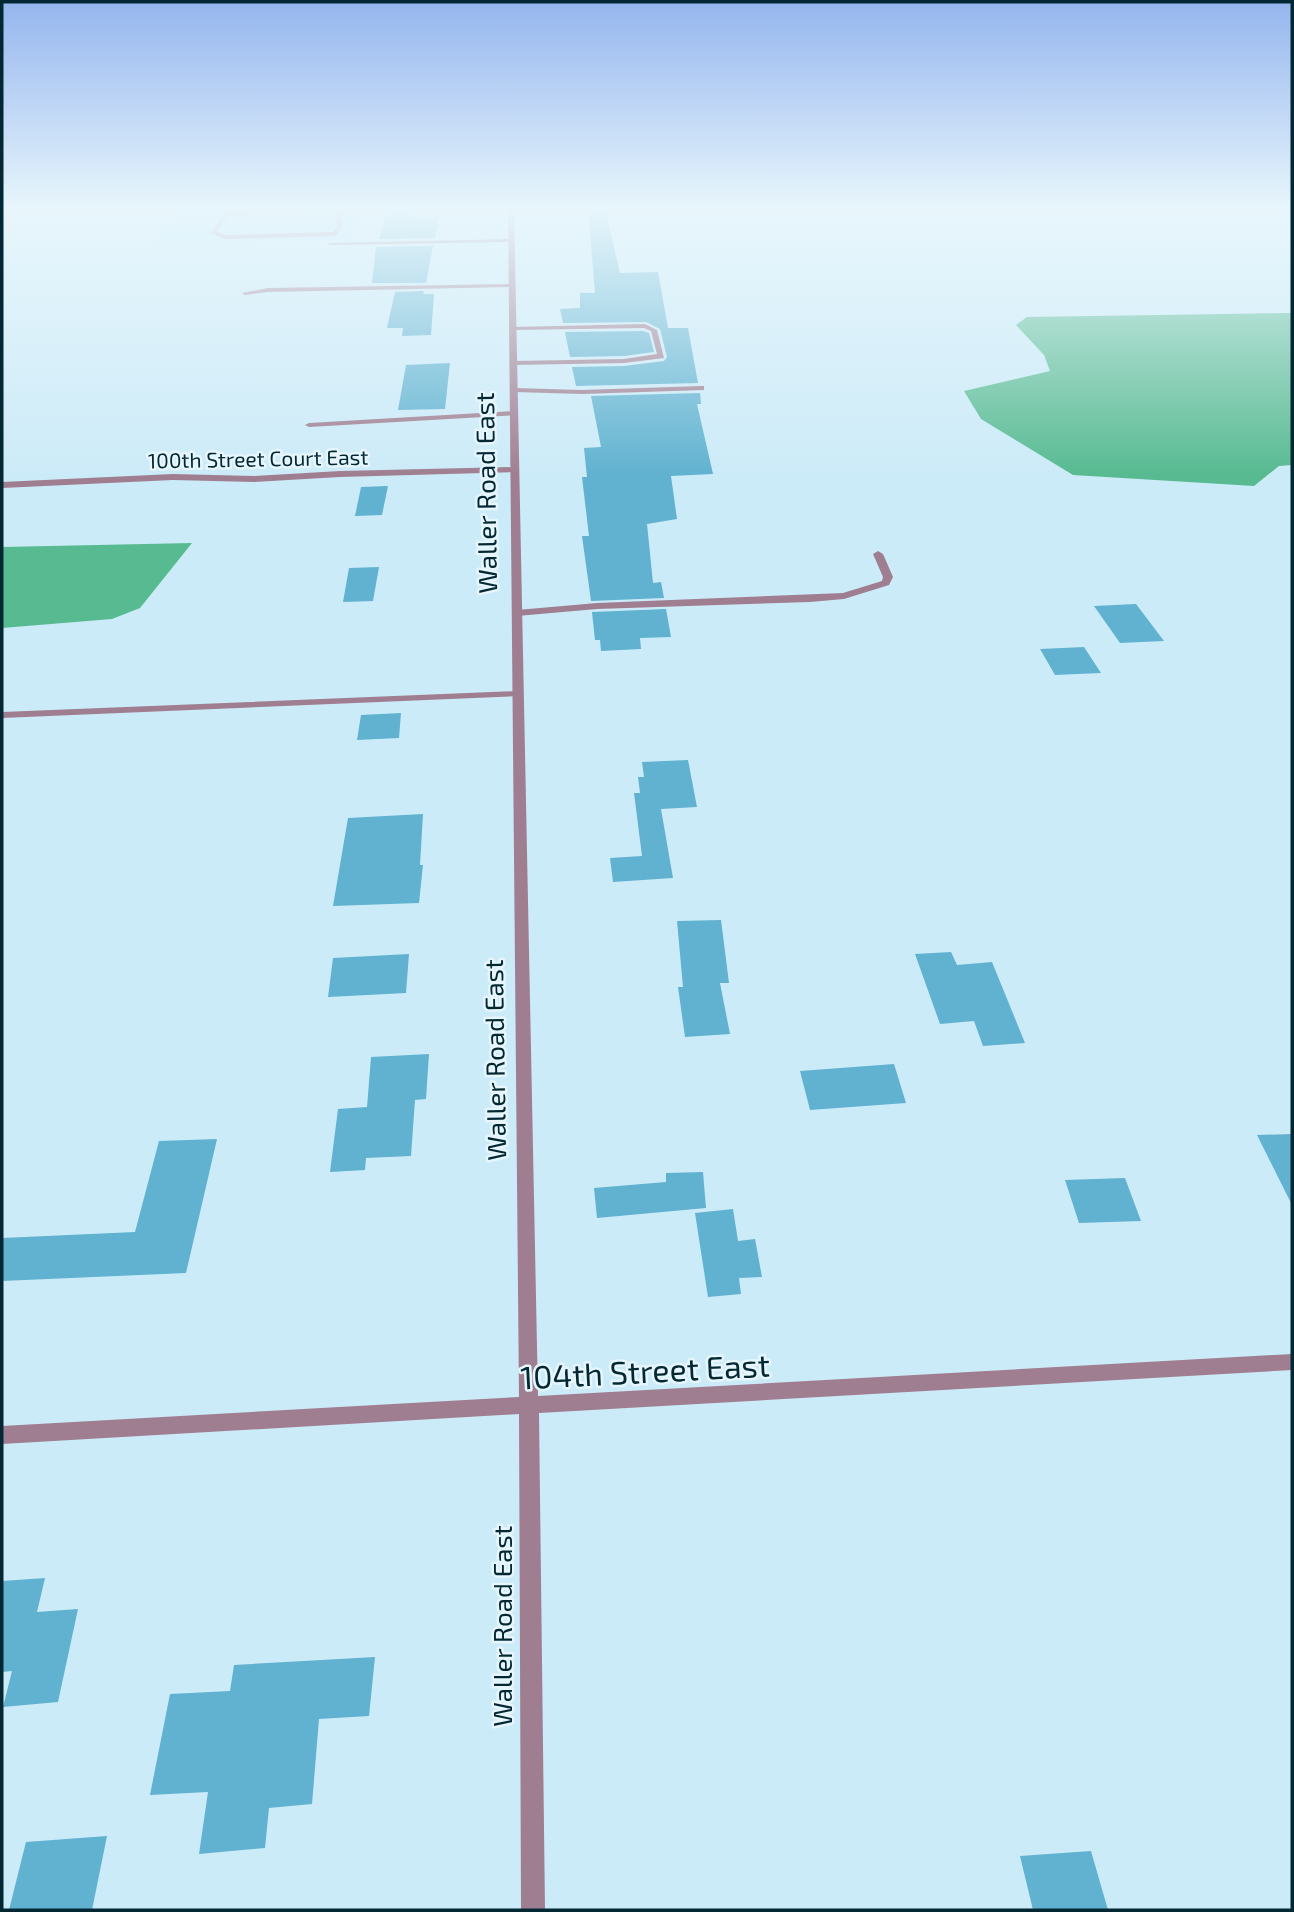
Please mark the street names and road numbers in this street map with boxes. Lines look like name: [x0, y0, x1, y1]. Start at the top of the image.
street label: Waller Road East: [468, 392, 502, 594]
street label: 100th Street Court East: [148, 444, 368, 472]
street label: Waller Road East: [477, 959, 511, 1161]
street label: 104th Street East: [519, 1344, 771, 1396]
street label: Waller Road East: [486, 1525, 517, 1727]

